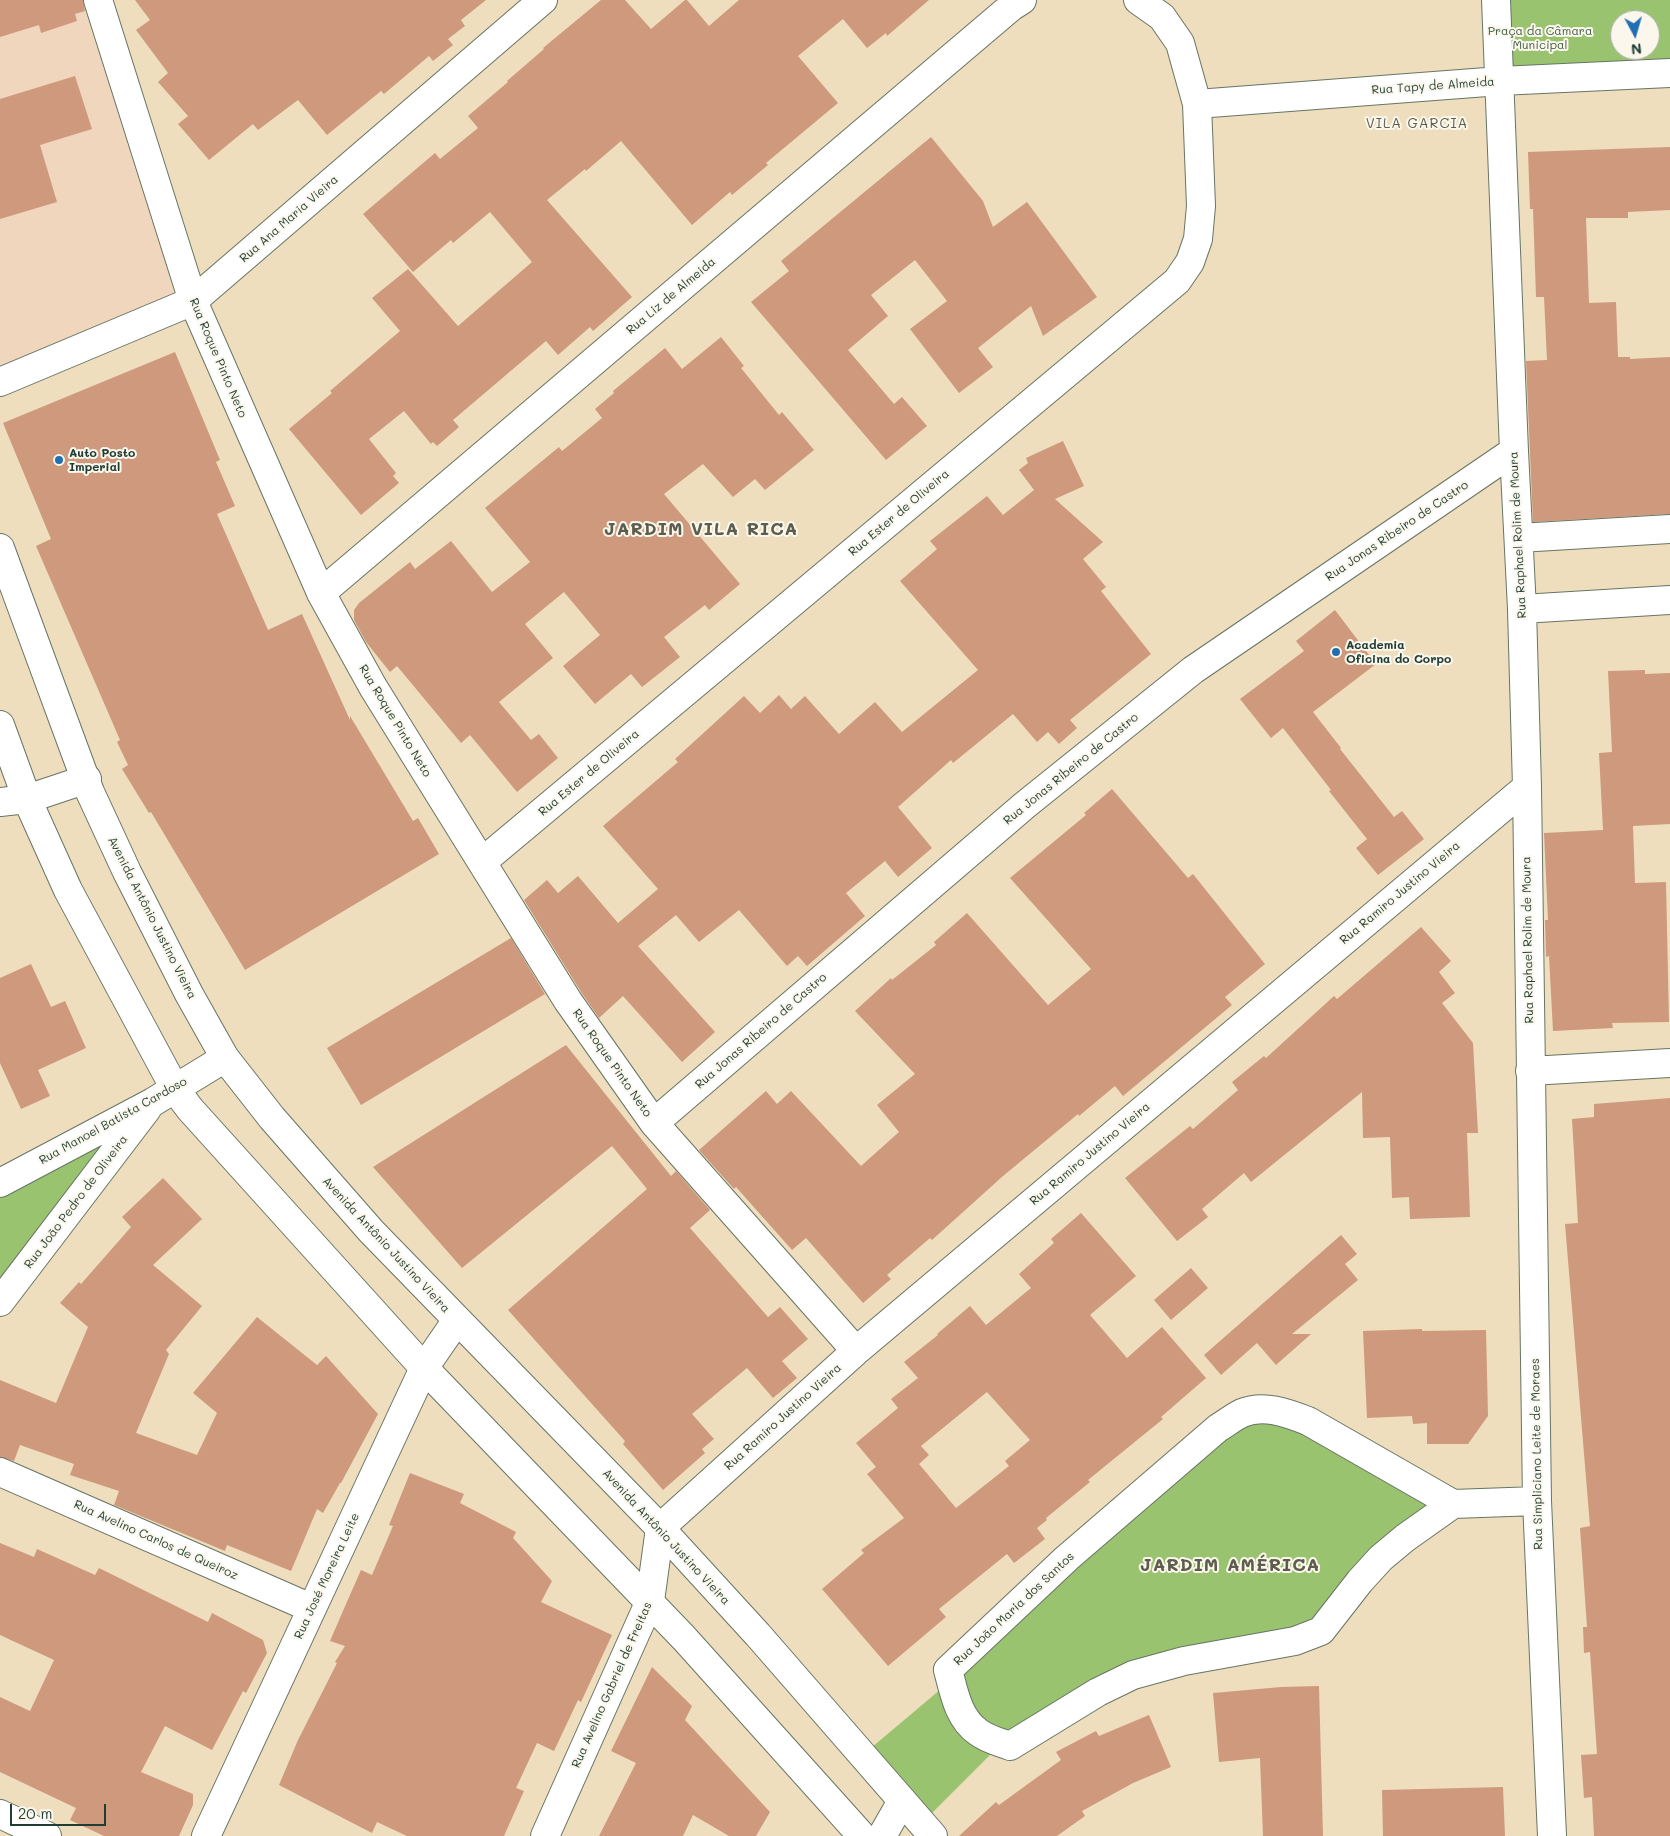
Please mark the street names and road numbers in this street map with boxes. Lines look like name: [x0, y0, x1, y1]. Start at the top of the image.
street label: Rua Tapy de Almeida: [1371, 75, 1495, 97]
street label: Rua Ana Maria Vieira: [237, 172, 341, 266]
street label: Rua Liz de Almeida: [623, 254, 719, 338]
street label: Rua Roque Pinto Neto: [186, 296, 250, 420]
street label: Rua Raphael Rolim de Moura: [1506, 451, 1530, 619]
street label: Rua Ester de Oliveira: [846, 467, 952, 559]
street label: Rua Jonas Ribeiro de Castro: [1323, 478, 1471, 584]
street label: Rua Roque Pinto Neto: [356, 662, 434, 780]
street label: Rua Jonas Ribeiro de Castro: [1001, 710, 1141, 828]
street label: Rua Ester de Oliveira: [536, 727, 642, 819]
street label: Avenida Antônio Justino Vieira: [105, 834, 199, 1002]
street label: Rua Ramiro Justino Vieira: [1337, 838, 1463, 948]
street label: Rua Raphael Rolim de Moura: [1519, 856, 1537, 1024]
street label: Rua Jonas Ribeiro de Castro: [692, 970, 830, 1092]
street label: Rua Roque Pinto Neto: [569, 1006, 655, 1120]
street label: Rua Manoel Batista Cardoso: [37, 1074, 189, 1168]
street label: Rua Ramiro Justino Vieira: [1027, 1099, 1153, 1209]
street label: Rua João Pedro de Oliveira: [21, 1133, 131, 1271]
street label: Avenida Antônio Justino Vieira: [319, 1174, 453, 1316]
street label: Rua Simpliciano Leite de Moraes: [1528, 1358, 1546, 1550]
street label: Rua Ramiro Justino Vieira: [722, 1361, 844, 1473]
street label: Avenida Antônio Justino Vieira: [599, 1466, 733, 1608]
street label: Rua Avelino Carlos de Queiroz: [72, 1497, 240, 1583]
street label: Rua José Moreira Leite: [291, 1511, 363, 1641]
street label: Rua João Maria dos Santos: [951, 1549, 1077, 1669]
street label: Rua Avelino Gabriel de Freitas: [569, 1600, 655, 1770]

